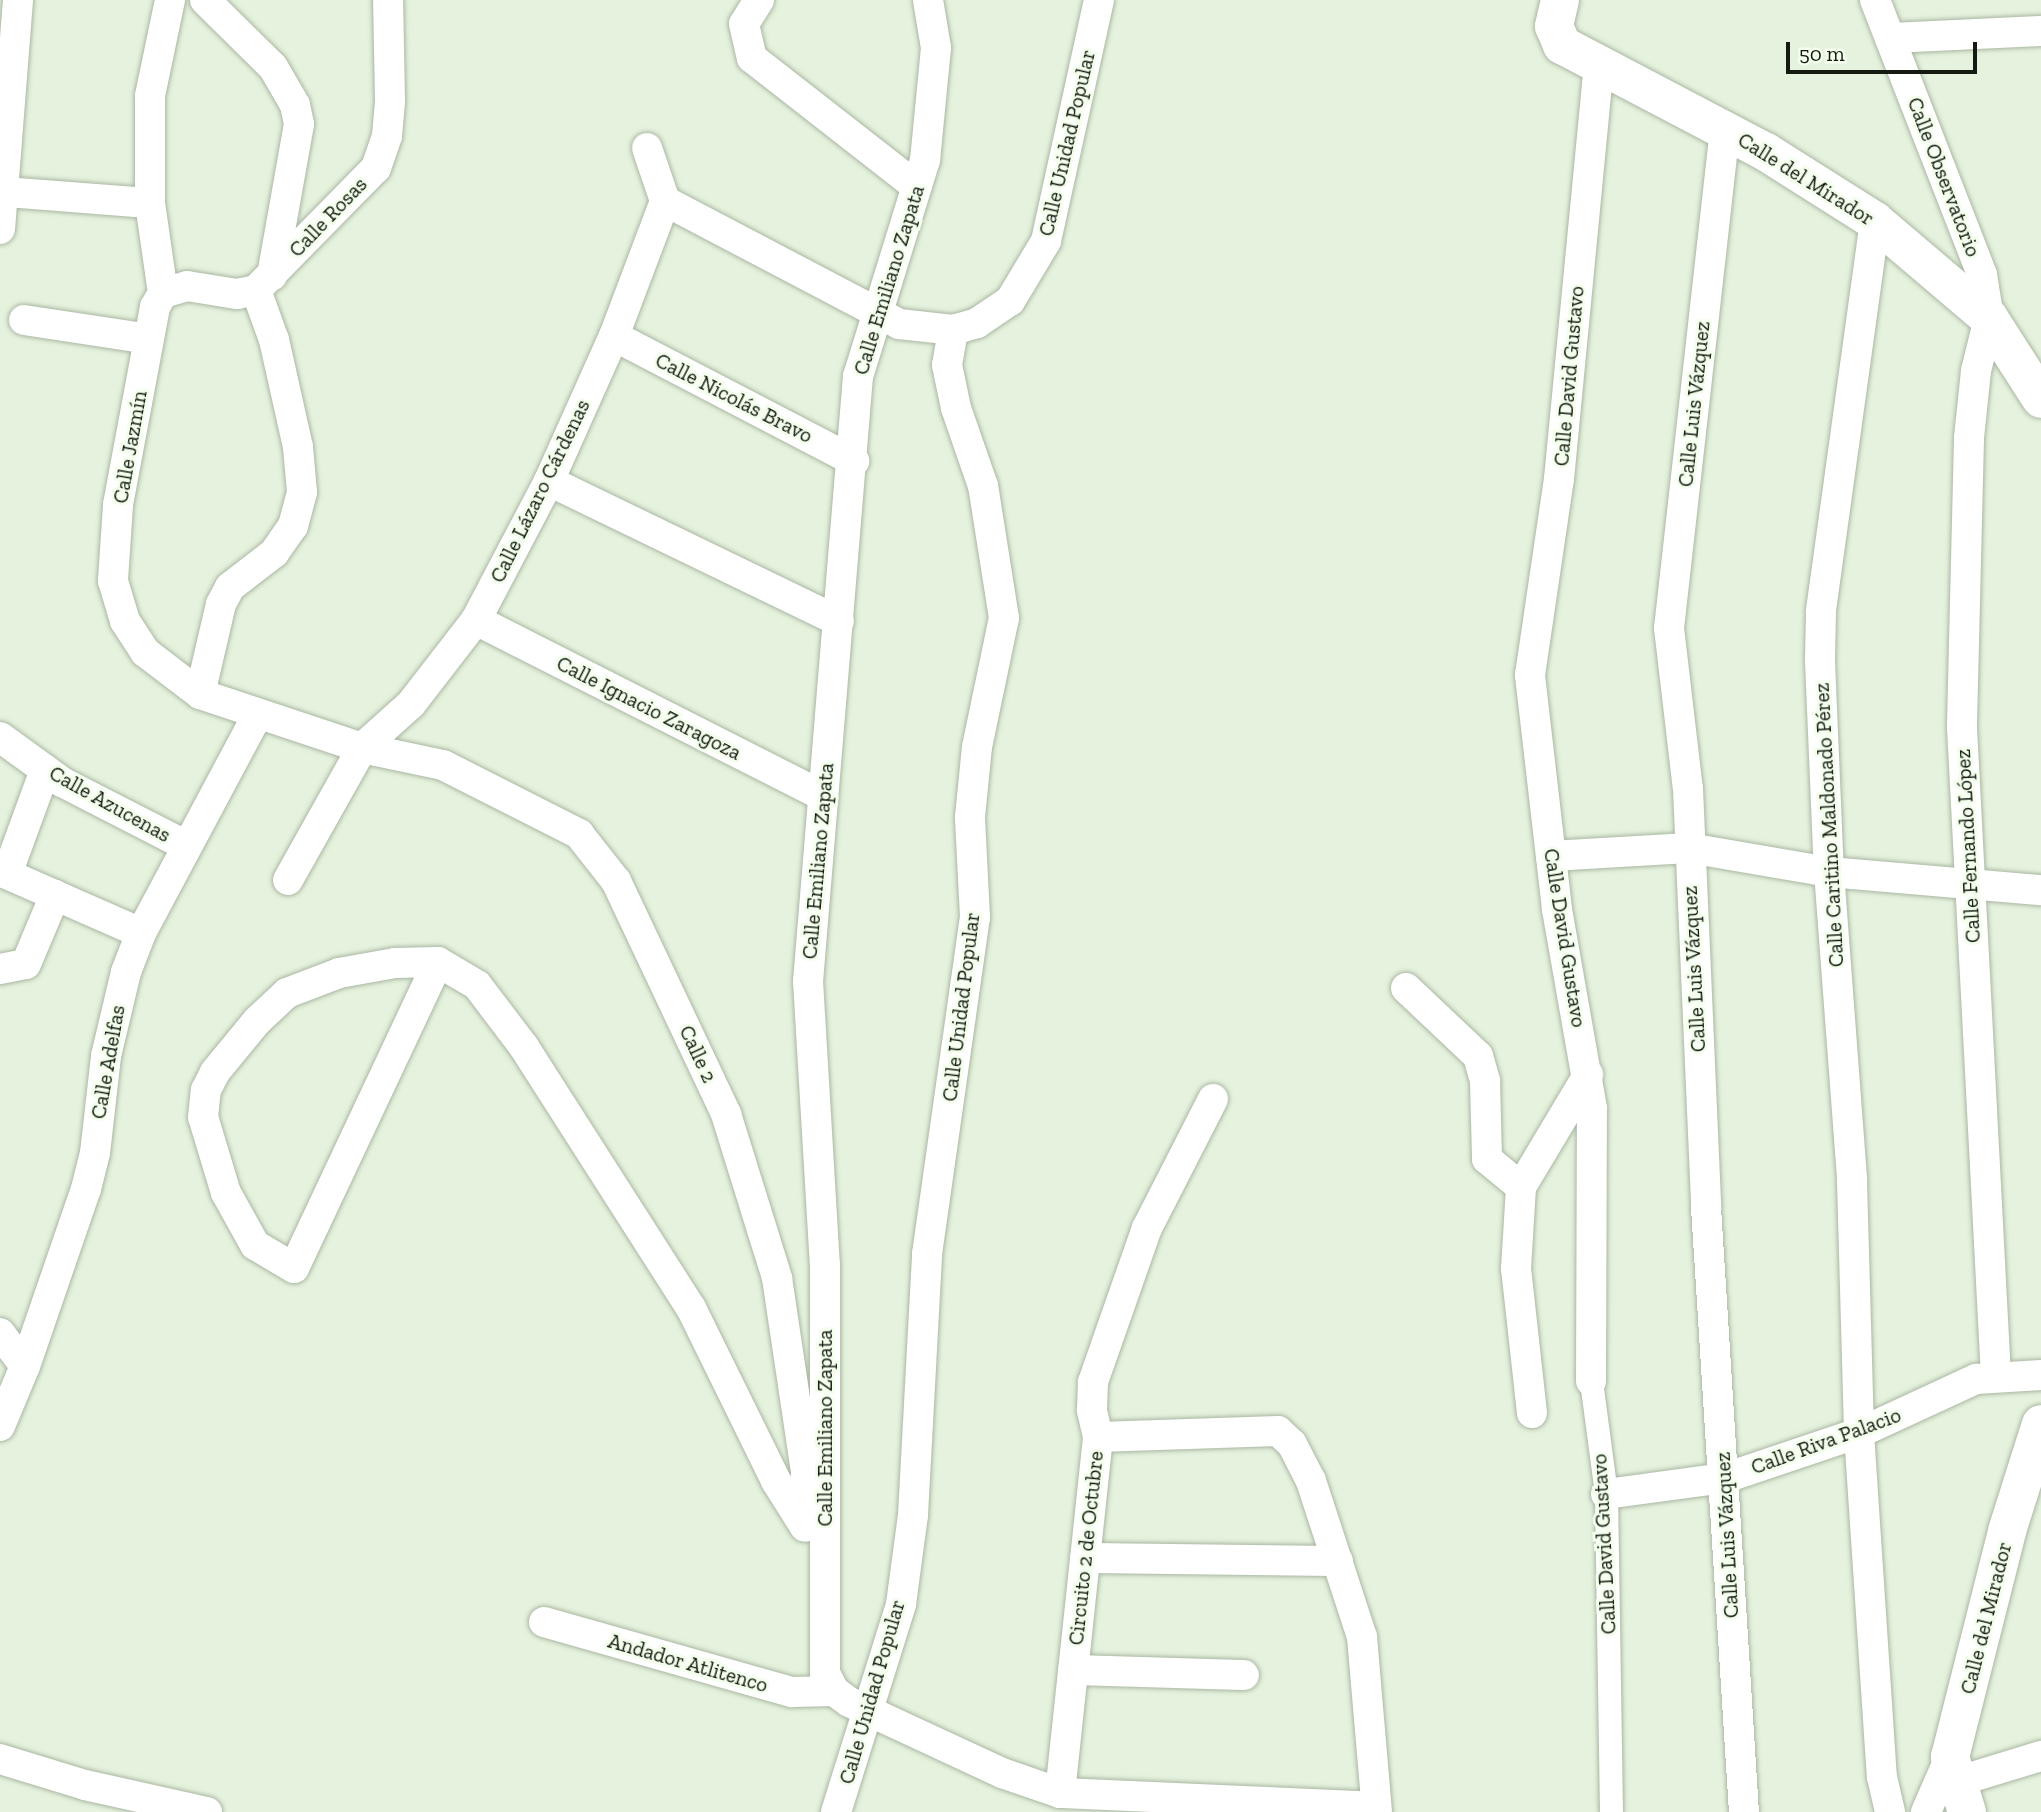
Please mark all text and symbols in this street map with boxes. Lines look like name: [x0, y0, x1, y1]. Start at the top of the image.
scale bar: [1789, 28, 1980, 72]
text: 50 m: [1799, 41, 1845, 66]
street label: Calle Unidad Popular: [1033, 47, 1101, 239]
street label: Calle Observatorio: [1902, 94, 1986, 260]
street label: Calle del Mirador: [1733, 127, 1879, 231]
street label: Calle Rosas: [284, 172, 372, 262]
street label: Calle Emiliano Zapata: [848, 182, 930, 378]
street label: Calle David Gustavo: [1549, 285, 1589, 467]
street label: Calle Luis Vázquez: [1673, 320, 1715, 488]
street label: Calle Nicolás Bravo: [651, 347, 817, 449]
street label: Calle Jazmín: [108, 388, 152, 506]
street label: Calle Lázaro Cárdenas: [485, 395, 595, 587]
street label: Calle Ignacio Zaragoza: [552, 650, 746, 766]
street label: Calle Caritino Maldonado Pérez: [1809, 682, 1849, 968]
street label: Calle Fernando López: [1950, 748, 1986, 944]
street label: Calle Azucenas: [45, 760, 175, 848]
street label: Calle Emiliano Zapata: [797, 762, 839, 960]
street label: Calle David Gustavo: [1538, 847, 1592, 1029]
street label: Calle Luis Vázquez: [1677, 885, 1711, 1053]
street label: Calle Unidad Popular: [937, 911, 985, 1103]
street label: Calle Adelfas: [86, 1003, 130, 1121]
street label: Calle 2: [674, 1021, 722, 1087]
street label: Calle Emiliano Zapata: [812, 1330, 838, 1526]
street label: Calle Riva Palacio: [1748, 1402, 1904, 1480]
street label: Circuito 2 de Octubre: [1063, 1450, 1109, 1646]
street label: Calle Luis Vázquez: [1710, 1451, 1744, 1619]
street label: Calle David Gustavo: [1587, 1453, 1621, 1635]
street label: Calle del Mirador: [1955, 1539, 2017, 1697]
street label: Calle Unidad Popular: [834, 1597, 910, 1787]
street label: Andador Atlitenco: [605, 1628, 771, 1698]

